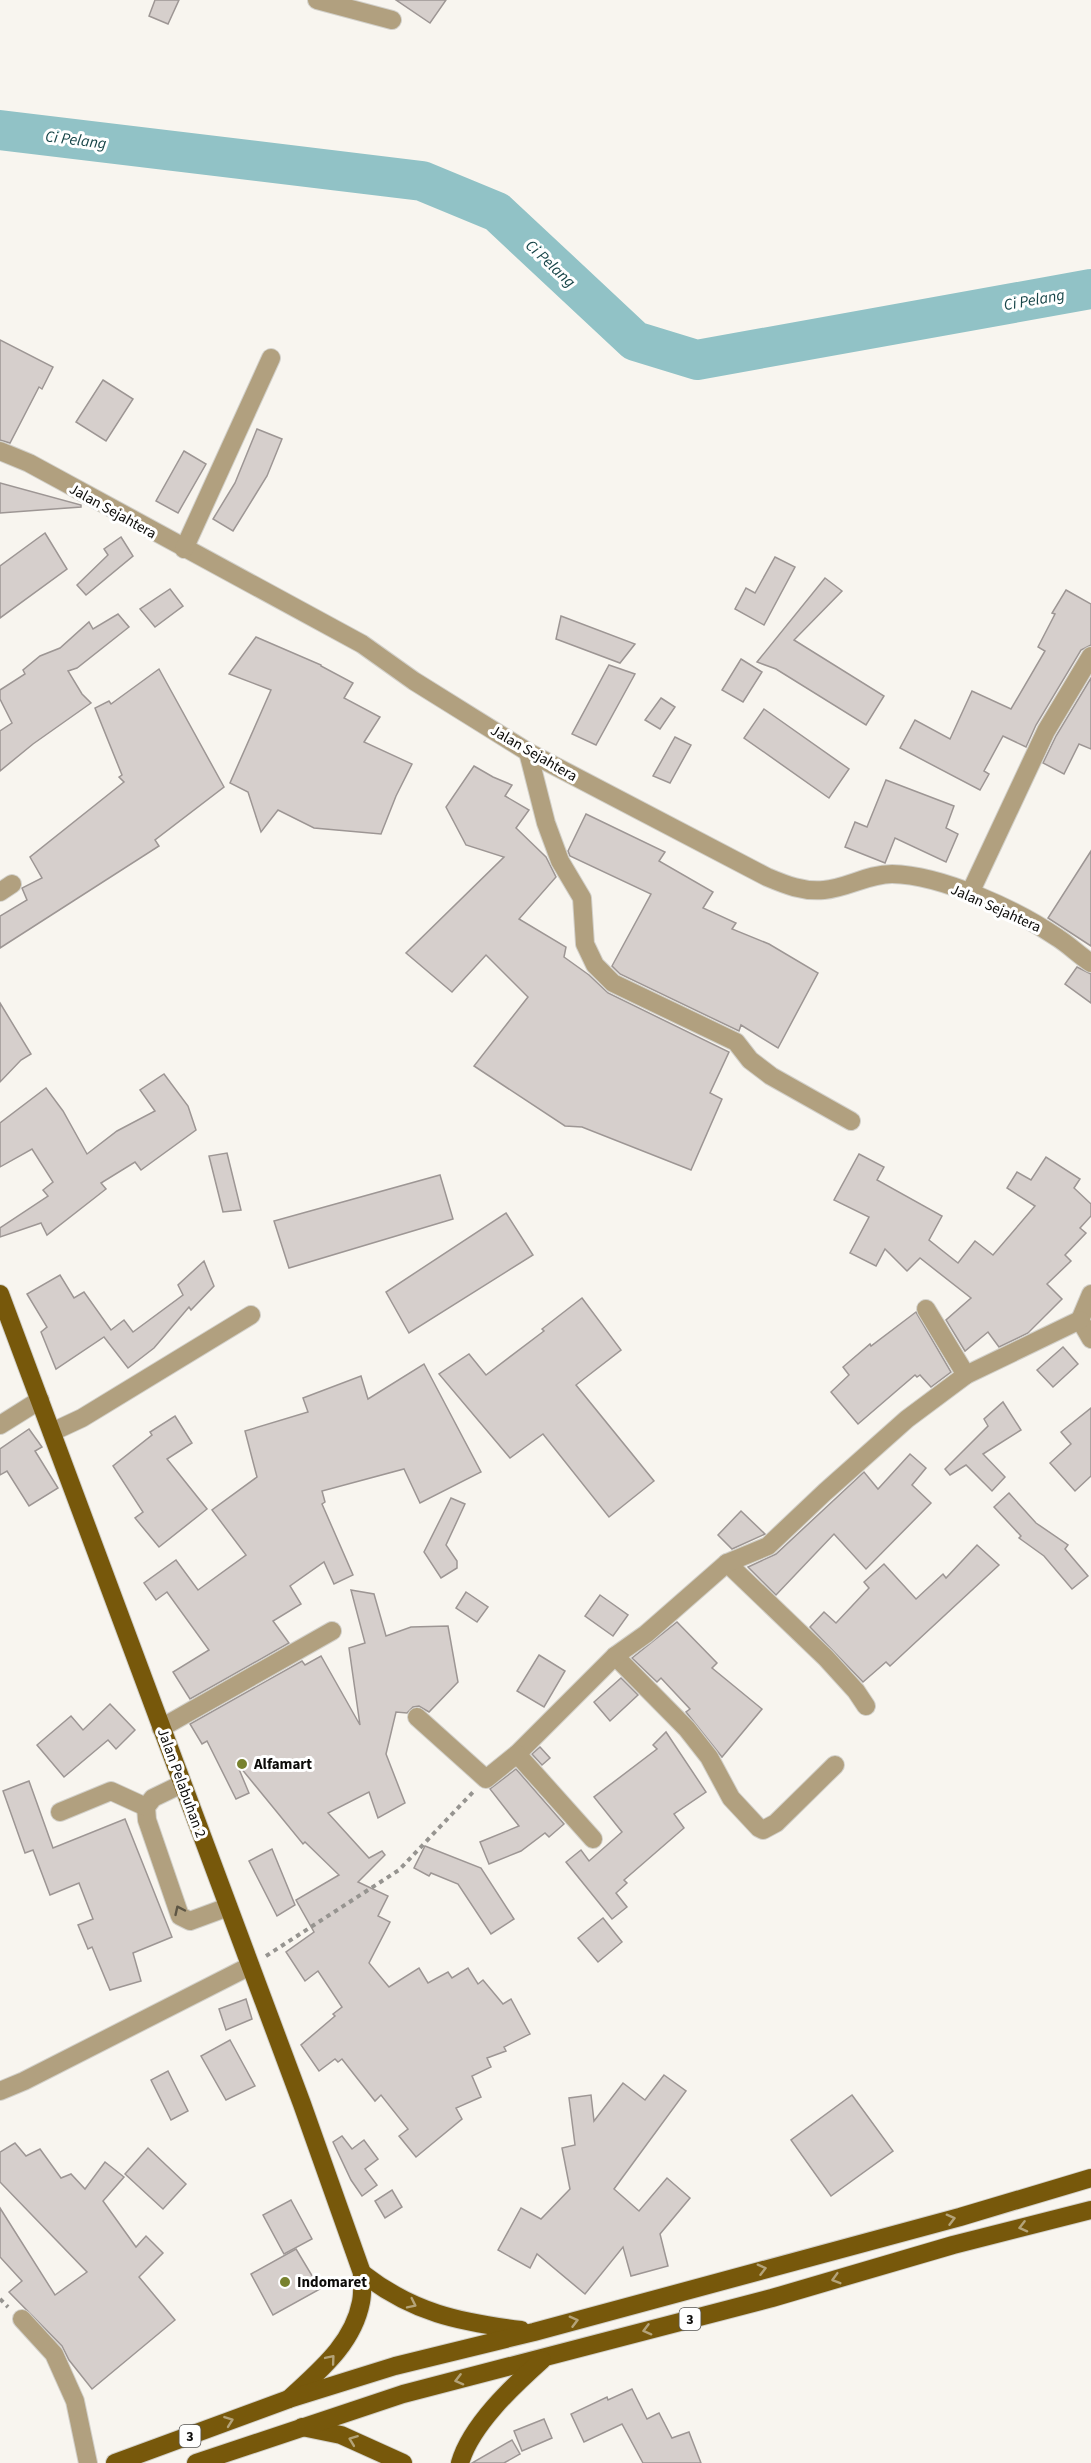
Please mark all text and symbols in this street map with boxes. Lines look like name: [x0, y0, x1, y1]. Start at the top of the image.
water label: Ci Pelang: [44, 125, 108, 155]
water label: Ci Pelang: [520, 235, 580, 293]
water label: Ci Pelang: [1002, 284, 1066, 316]
street label: Jalan Sejahtera: [65, 479, 160, 544]
street label: Jalan Sejahtera: [487, 720, 581, 787]
street label: Jalan Sejahtera: [947, 879, 1044, 938]
street label: Jalan Pelabuhan 2: [152, 1725, 211, 1841]
place label: Alfamart: [253, 1754, 312, 1775]
marker: Alfamart: [235, 1757, 249, 1771]
one-way arrow: [174, 1905, 186, 1916]
one-way arrow: [945, 2214, 955, 2227]
one-way arrow: [1019, 2220, 1029, 2232]
one-way arrow: [756, 2264, 767, 2276]
place label: Indomaret: [297, 2272, 367, 2293]
one-way arrow: [831, 2272, 841, 2284]
marker: Indomaret: [278, 2275, 292, 2289]
one-way arrow: [405, 2297, 416, 2309]
road number: 3: [680, 2308, 700, 2330]
one-way arrow: [569, 2315, 579, 2328]
one-way arrow: [643, 2323, 653, 2336]
one-way arrow: [324, 2355, 335, 2365]
one-way arrow: [454, 2372, 464, 2385]
one-way arrow: [223, 2416, 234, 2429]
road number: 3: [180, 2425, 201, 2447]
one-way arrow: [348, 2435, 359, 2448]

